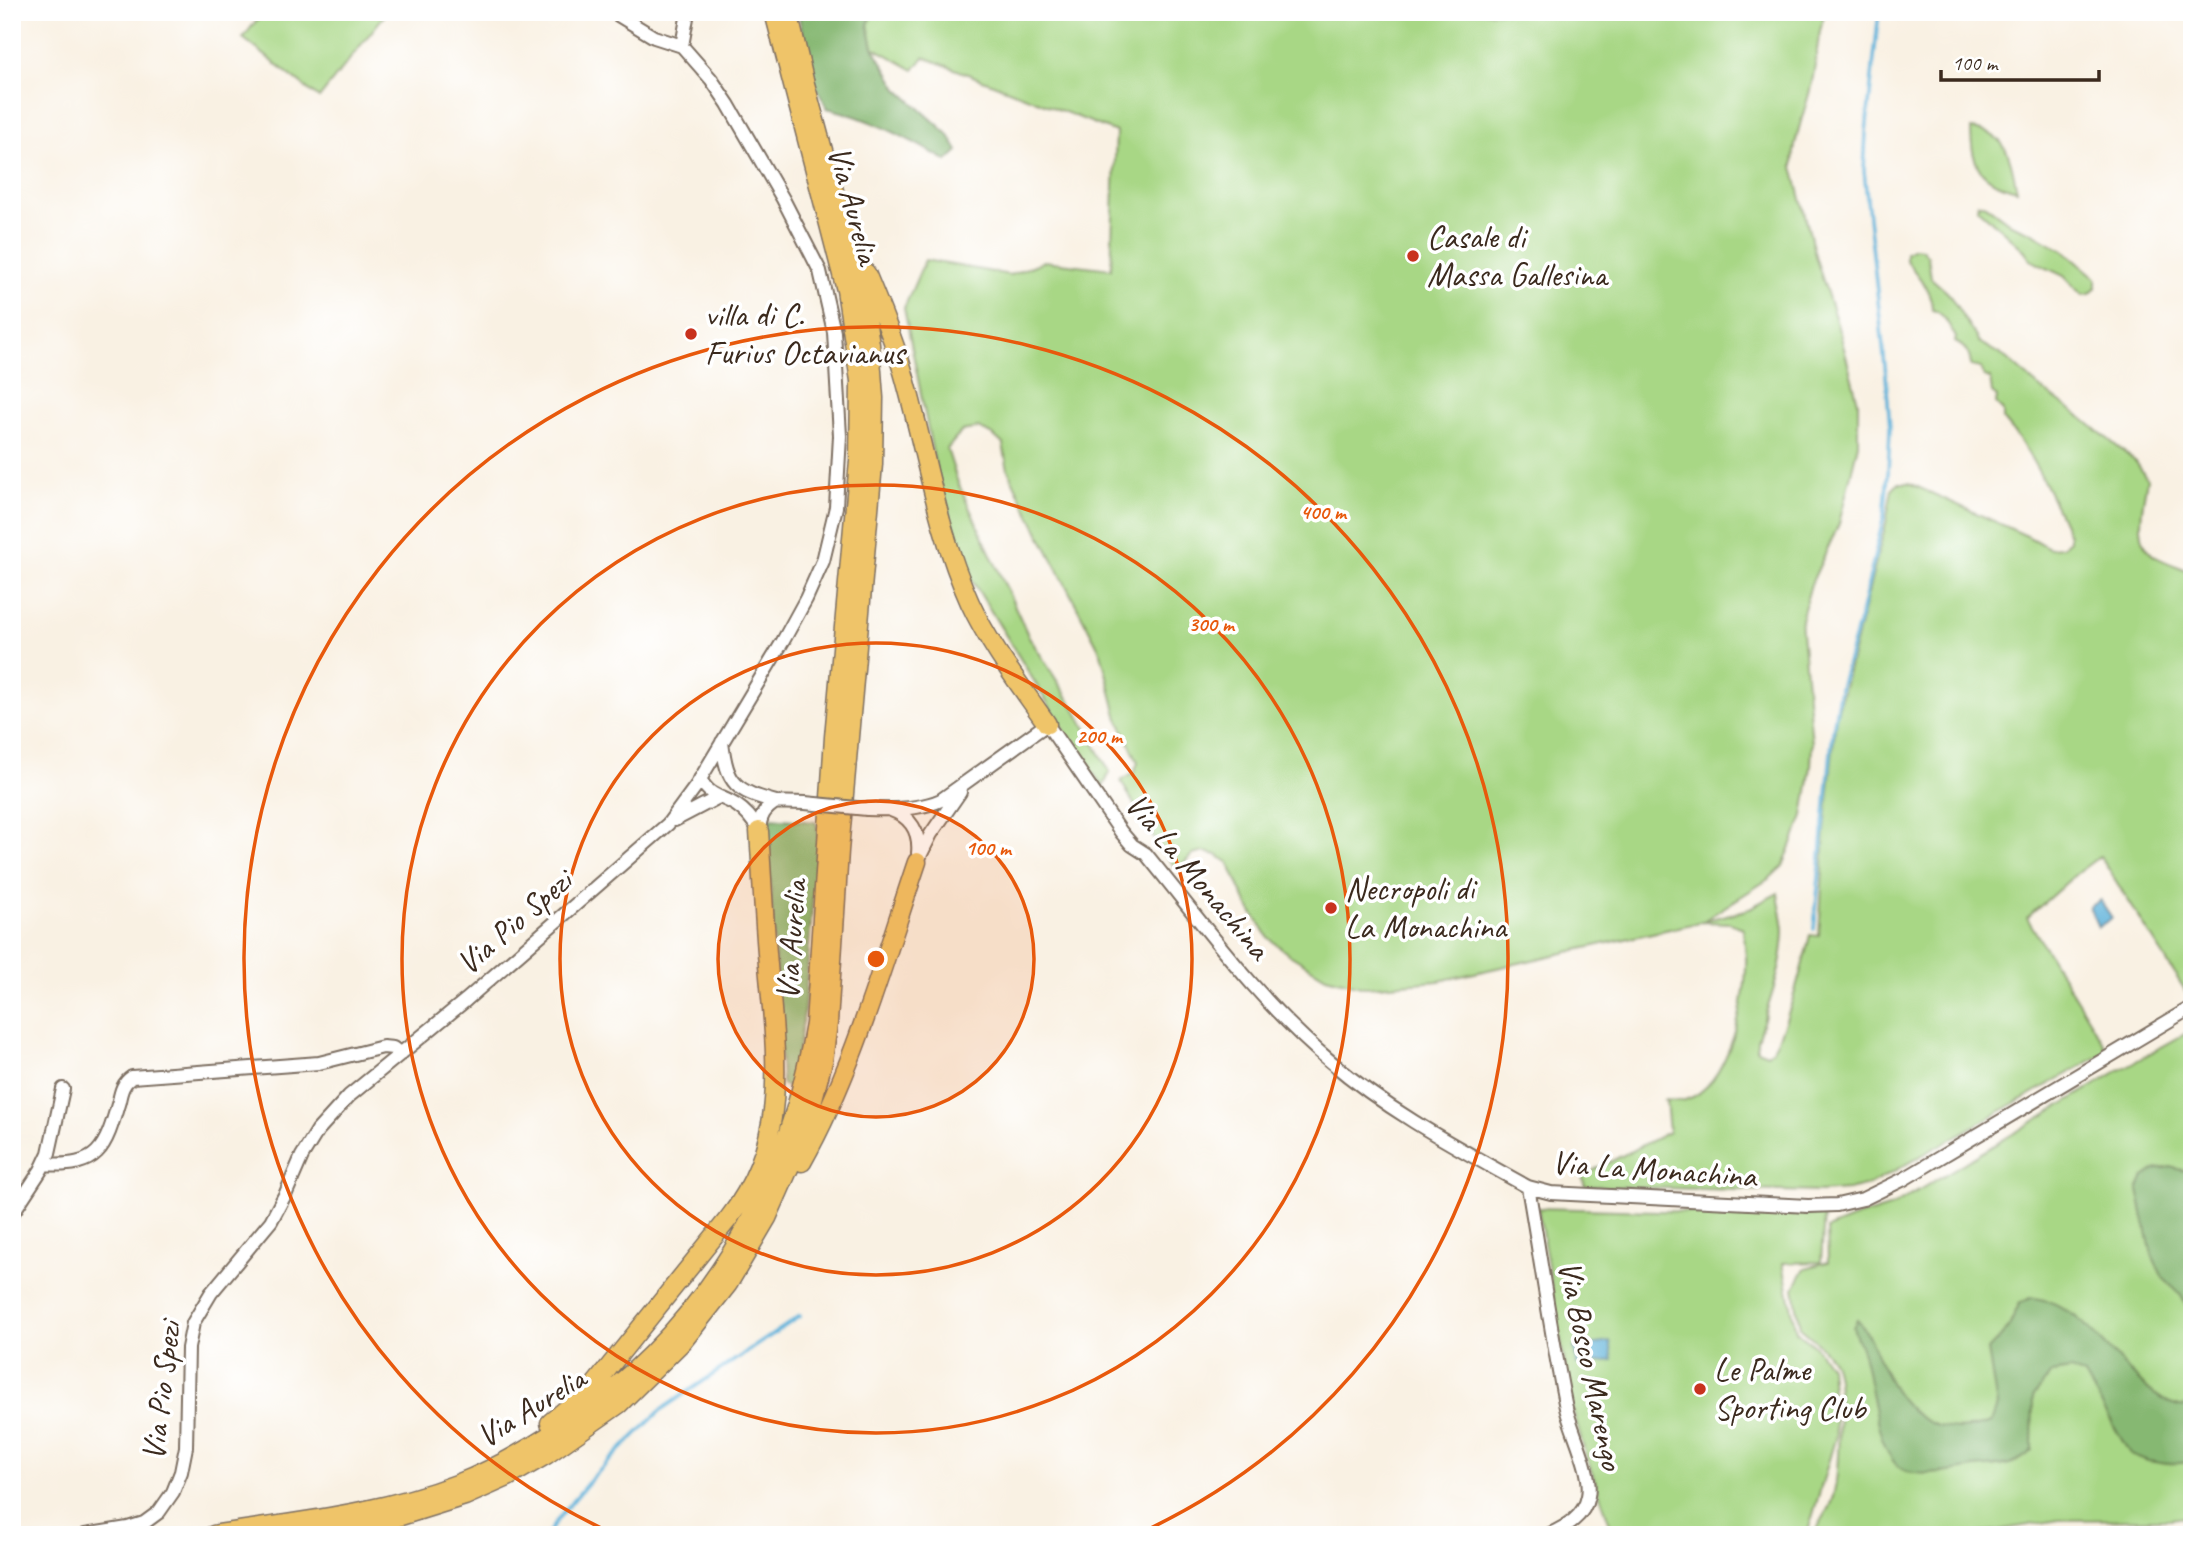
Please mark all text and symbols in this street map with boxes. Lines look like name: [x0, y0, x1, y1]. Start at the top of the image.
scale bar: [1941, 38, 2099, 82]
text: 100 m: [1952, 50, 1999, 76]
street label: Via Aurelia: [818, 141, 890, 271]
place label: Casale di Massa Gallesina: [1427, 216, 1609, 296]
marker: Casale di Massa Gallesina: [1405, 248, 1421, 264]
place label: villa di C. Furius Octavianus: [705, 294, 907, 374]
marker: villa di C. Furius Octavianus: [683, 326, 699, 342]
text: 400 m: [1300, 499, 1348, 525]
text: 300 m: [1188, 611, 1236, 637]
text: 200 m: [1076, 723, 1124, 749]
street label: Via La Monachina: [1116, 784, 1282, 970]
text: 100 m: [965, 835, 1013, 861]
street label: Via Pio Spezi: [448, 858, 583, 984]
place label: Necropoli di La Monachina: [1345, 868, 1508, 948]
street label: Via Aurelia: [766, 876, 816, 1001]
marker: Necropoli di La Monachina: [1323, 900, 1339, 916]
centre of rings: [864, 947, 888, 971]
street label: Via La Monachina: [1550, 1141, 1760, 1197]
street label: Via Bosco Marengo: [1548, 1257, 1634, 1476]
street label: Via Pio Spezi: [132, 1315, 191, 1463]
place label: Le Palme Sporting Club: [1714, 1349, 1867, 1429]
street label: Via Aurelia: [469, 1356, 595, 1457]
marker: Le Palme Sporting Club: [1692, 1381, 1708, 1397]

